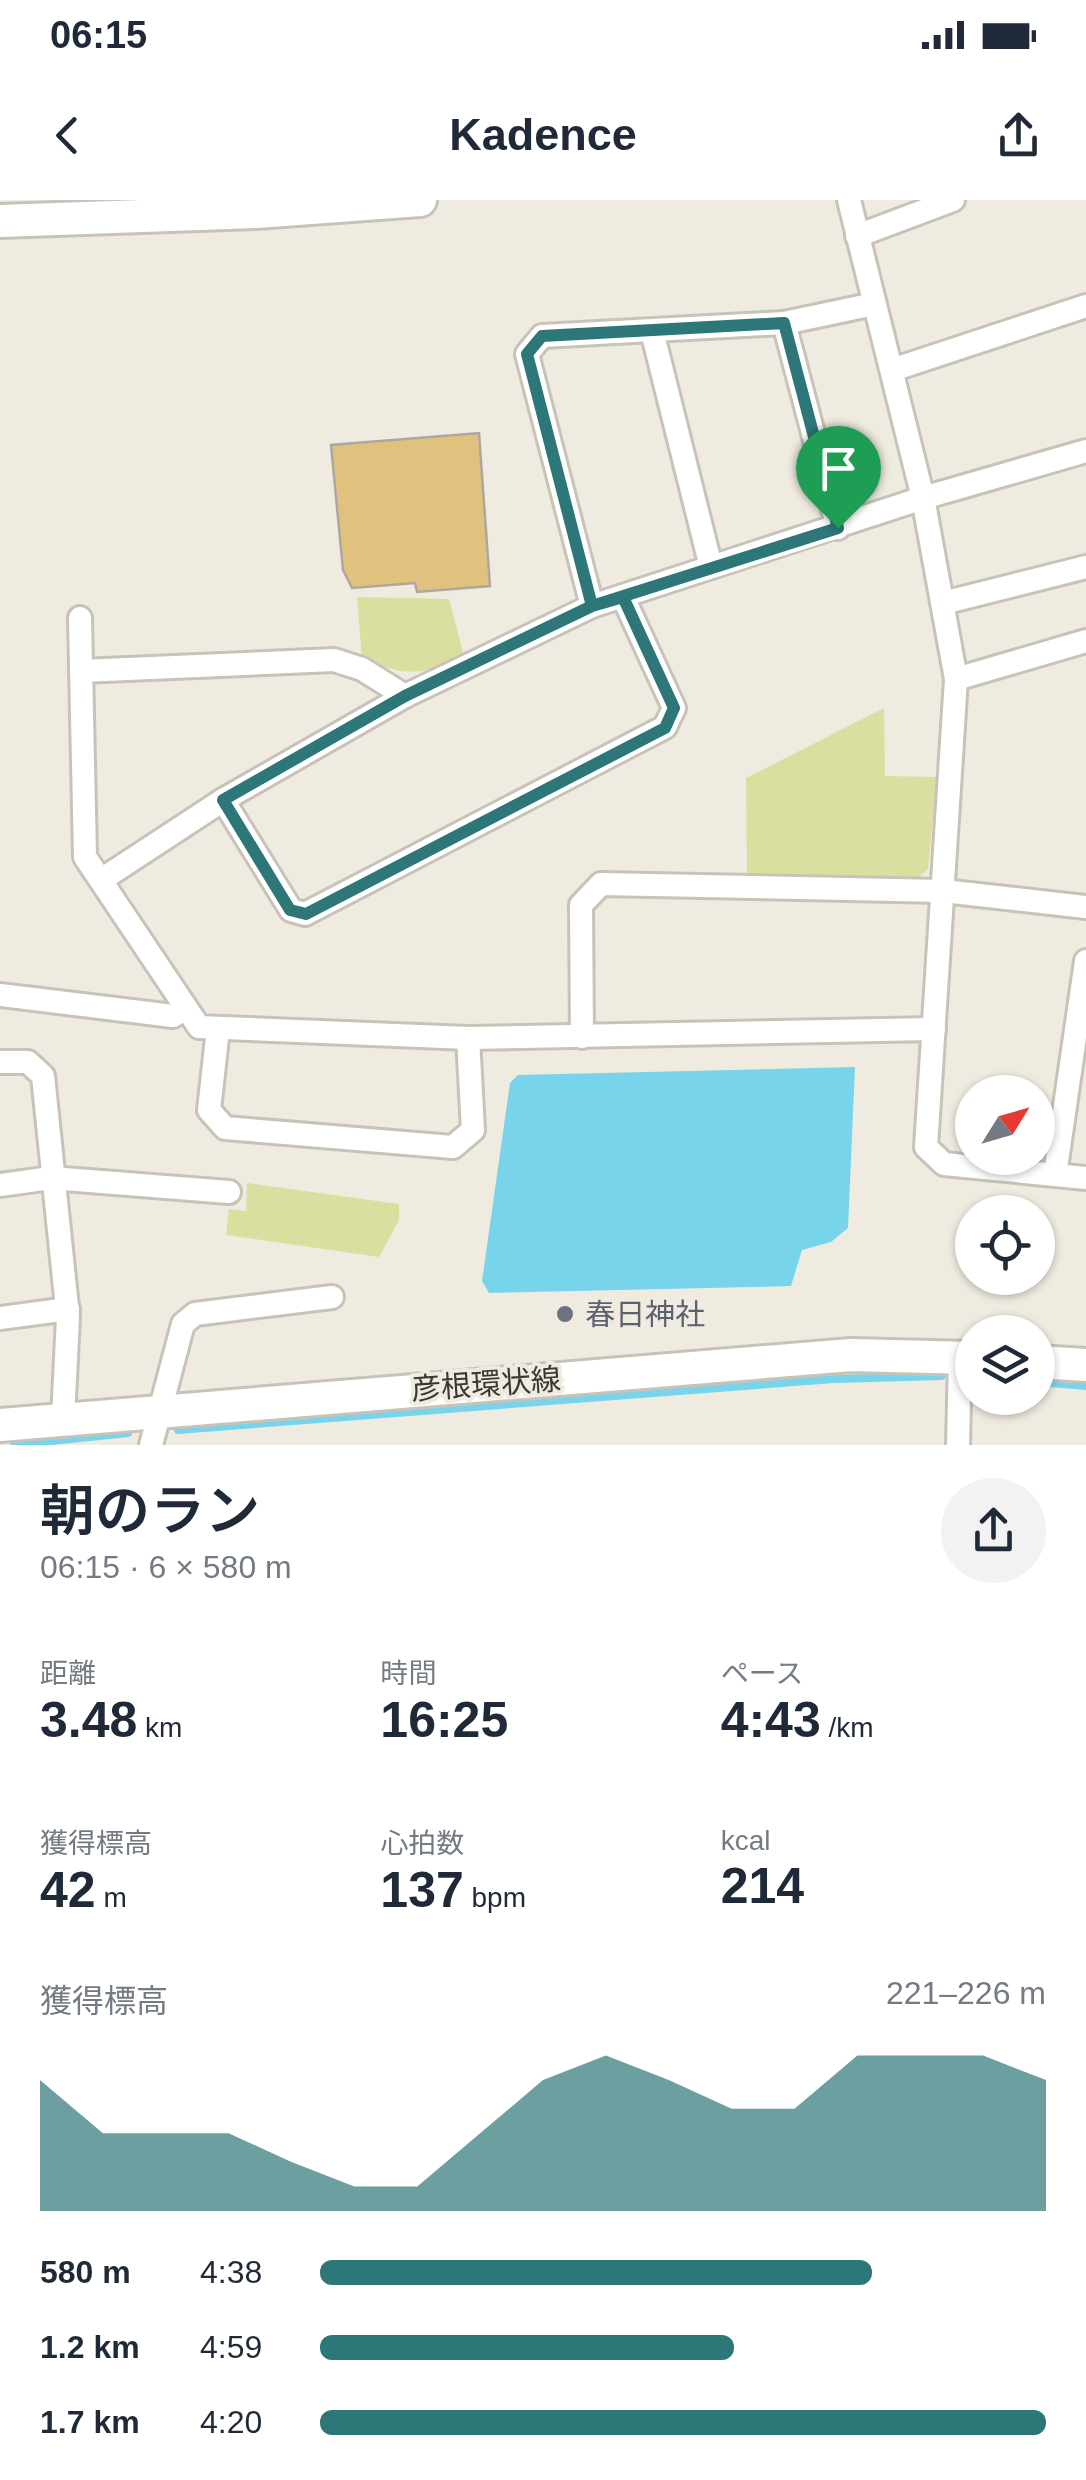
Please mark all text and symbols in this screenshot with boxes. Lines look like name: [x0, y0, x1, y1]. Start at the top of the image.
text: 06:15: [50, 14, 147, 56]
icon: back: [40, 108, 95, 163]
icon: share: [991, 108, 1046, 163]
text: Kadence: [449, 109, 637, 160]
pin: [796, 426, 881, 529]
icon: arrive: [811, 441, 866, 496]
north arrow: [955, 1075, 1055, 1175]
map controls: [955, 1075, 1055, 1415]
button: locate: [955, 1195, 1055, 1295]
place label: 春日神社: [585, 1298, 705, 1331]
marker: 春日神社: [554, 1303, 576, 1325]
button: layers: [955, 1315, 1055, 1415]
street label: 彦根環状線: [410, 1362, 562, 1406]
button: share: [941, 1478, 1046, 1583]
text: 朝のラン: [40, 1480, 260, 1542]
text: 06:15 · 6 × 580 m: [40, 1549, 292, 1585]
text: 距離: [40, 1658, 96, 1689]
text: 時間: [380, 1658, 436, 1689]
text: ペース: [721, 1658, 803, 1689]
text: 3.48: [40, 1692, 137, 1748]
text: 16:25: [380, 1692, 508, 1748]
text: 4:43: [721, 1692, 821, 1748]
text: km: [137, 1712, 182, 1743]
text: /km: [821, 1712, 874, 1743]
text: kcal: [721, 1825, 770, 1856]
text: 獲得標高: [40, 1828, 152, 1859]
text: 心拍数: [380, 1828, 464, 1859]
text: 214: [721, 1858, 804, 1914]
text: 42: [40, 1862, 96, 1918]
text: 137: [380, 1862, 464, 1918]
text: m: [96, 1882, 127, 1913]
text: bpm: [464, 1882, 526, 1913]
text: 221–226 m: [886, 1975, 1046, 2011]
text: 獲得標高: [40, 1983, 168, 2019]
text: 580 m: [40, 2254, 131, 2290]
text: 4:38: [200, 2254, 262, 2290]
text: 1.2 km: [40, 2329, 140, 2365]
text: 4:59: [200, 2329, 262, 2365]
text: 1.7 km: [40, 2404, 140, 2440]
text: 4:20: [200, 2404, 262, 2440]

